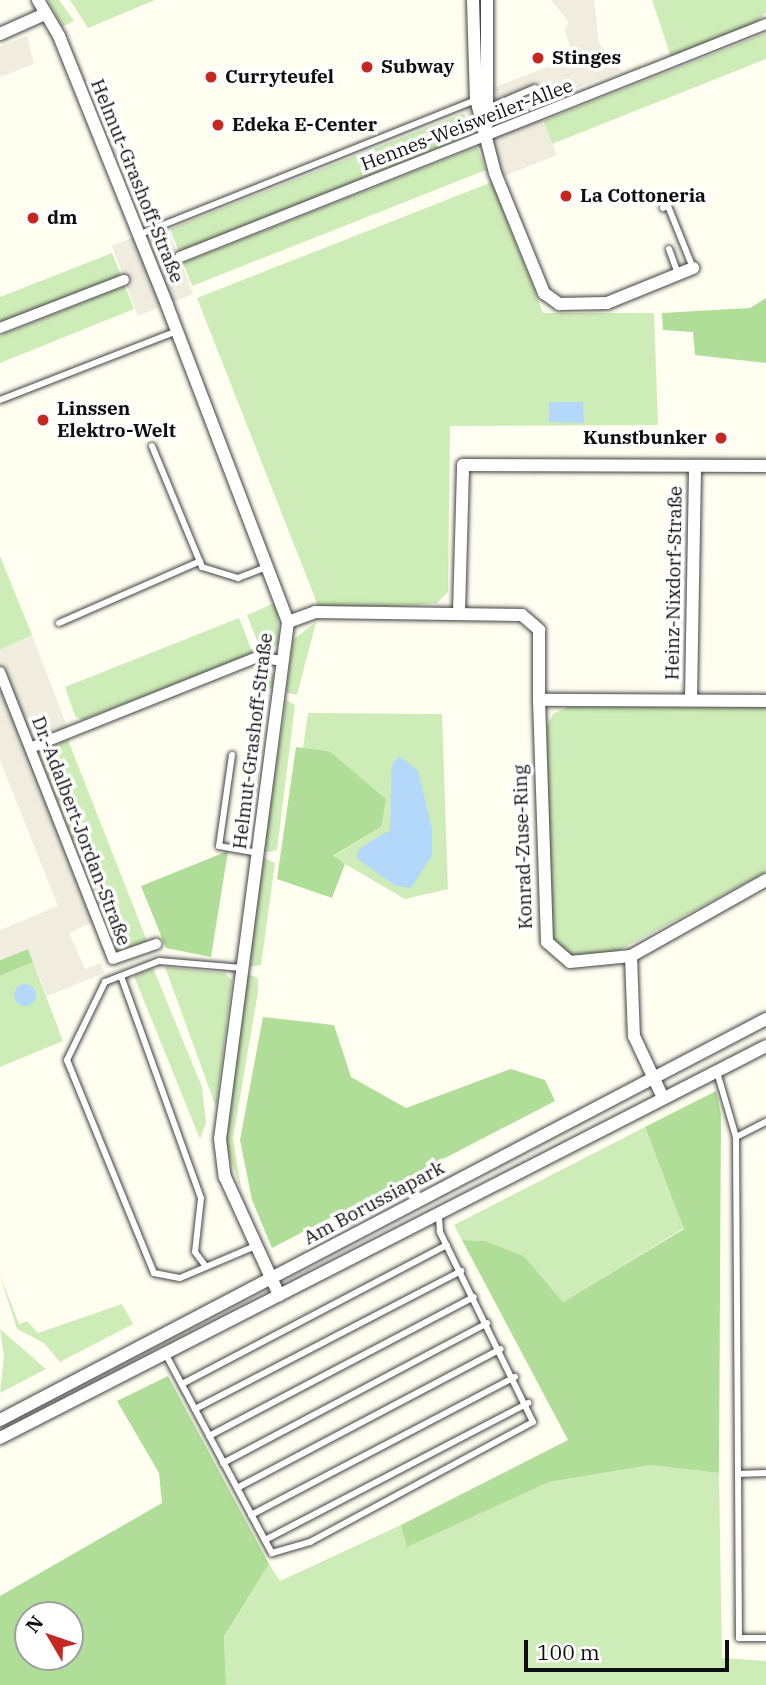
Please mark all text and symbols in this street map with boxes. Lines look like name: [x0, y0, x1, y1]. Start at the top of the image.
place label: Stinges: [552, 47, 621, 69]
marker: Stinges: [530, 50, 546, 66]
place label: Subway: [381, 56, 454, 78]
marker: Subway: [359, 59, 375, 75]
place label: Curryteufel: [225, 66, 334, 88]
marker: Curryteufel: [203, 69, 219, 85]
street label: Hennes-Weisweiler-Allee: [358, 74, 576, 176]
street label: Helmut-Grashoff-Straße: [86, 76, 188, 286]
place label: Edeka E-Center: [232, 114, 377, 136]
marker: Edeka E-Center: [210, 117, 226, 133]
place label: La Cottoneria: [580, 185, 706, 207]
marker: La Cottoneria: [558, 188, 574, 204]
place label: dm: [47, 207, 77, 229]
marker: dm: [25, 210, 41, 226]
place label: Linssen Elektro-Welt: [57, 398, 176, 442]
marker: Linssen Elektro-Welt: [35, 412, 51, 428]
place label: Kunstbunker: [583, 427, 707, 449]
marker: Kunstbunker: [713, 430, 729, 446]
street label: Heinz-Nixdorf-Straße: [661, 486, 687, 680]
street label: Helmut-Grashoff-Straße: [228, 632, 278, 850]
street label: Dr.-Adalbert-Jordan-Straße: [27, 713, 135, 949]
street label: Konrad-Zuse-Ring: [509, 764, 537, 930]
street label: Am Borussiapark: [300, 1156, 448, 1250]
north arrow: [14, 1601, 84, 1671]
text: N: [20, 1611, 48, 1637]
scale bar: [528, 1626, 733, 1670]
text: 100 m: [537, 1638, 600, 1666]

